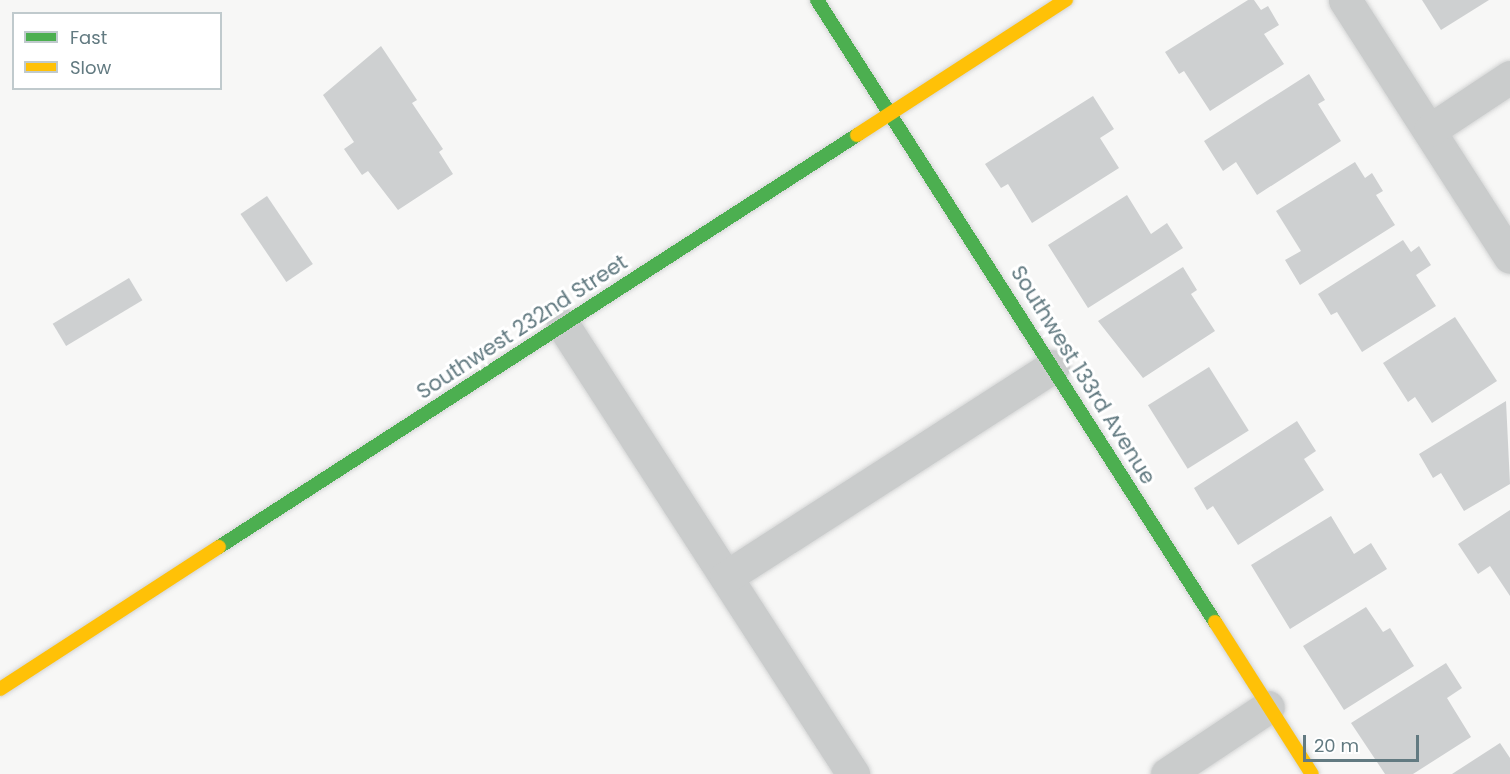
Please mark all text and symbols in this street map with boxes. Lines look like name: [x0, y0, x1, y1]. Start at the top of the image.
legend: [12, 12, 222, 90]
text: Fast: [70, 25, 107, 50]
text: Slow: [70, 55, 111, 80]
street label: Southwest 232nd Street: [412, 249, 632, 405]
street label: Southwest 133rd Avenue: [1005, 261, 1161, 489]
scale bar: [1306, 723, 1422, 761]
text: 20 m: [1314, 733, 1359, 758]

